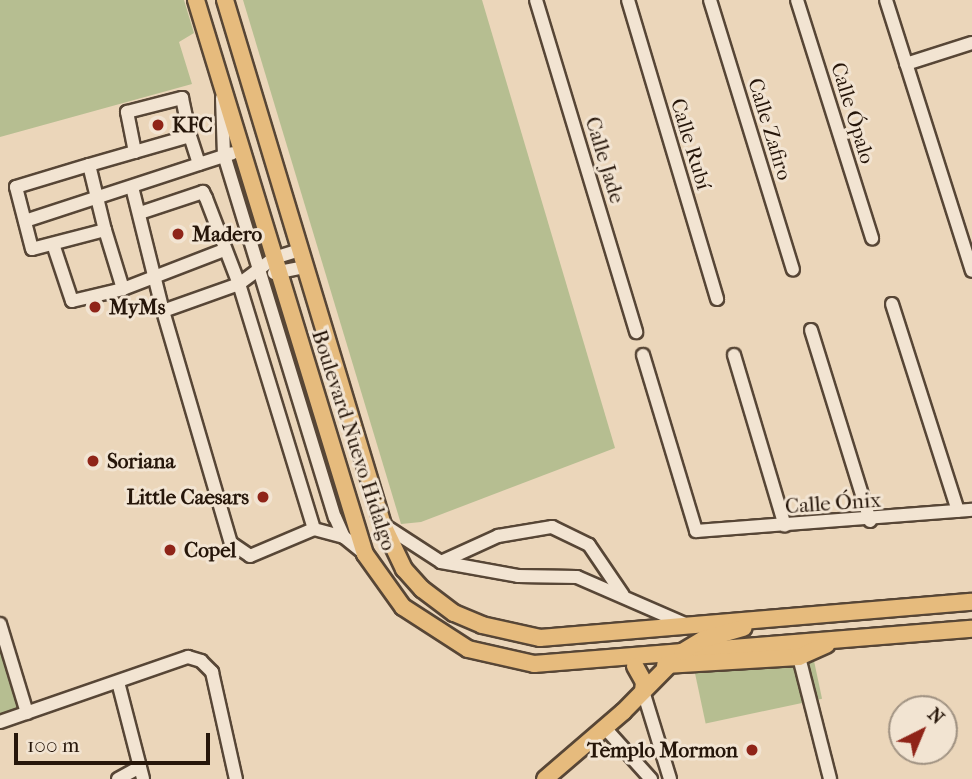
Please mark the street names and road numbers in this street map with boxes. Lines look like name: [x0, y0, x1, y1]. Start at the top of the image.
street label: Calle Ópalo: [826, 59, 880, 167]
street label: Calle Zafiro: [743, 75, 797, 183]
street label: Calle Rubí: [665, 95, 717, 193]
street label: Calle Jade: [580, 114, 630, 206]
street label: Boulevard Nuevo Hidalgo: [306, 326, 402, 554]
street label: Calle Ónix: [784, 487, 882, 519]

